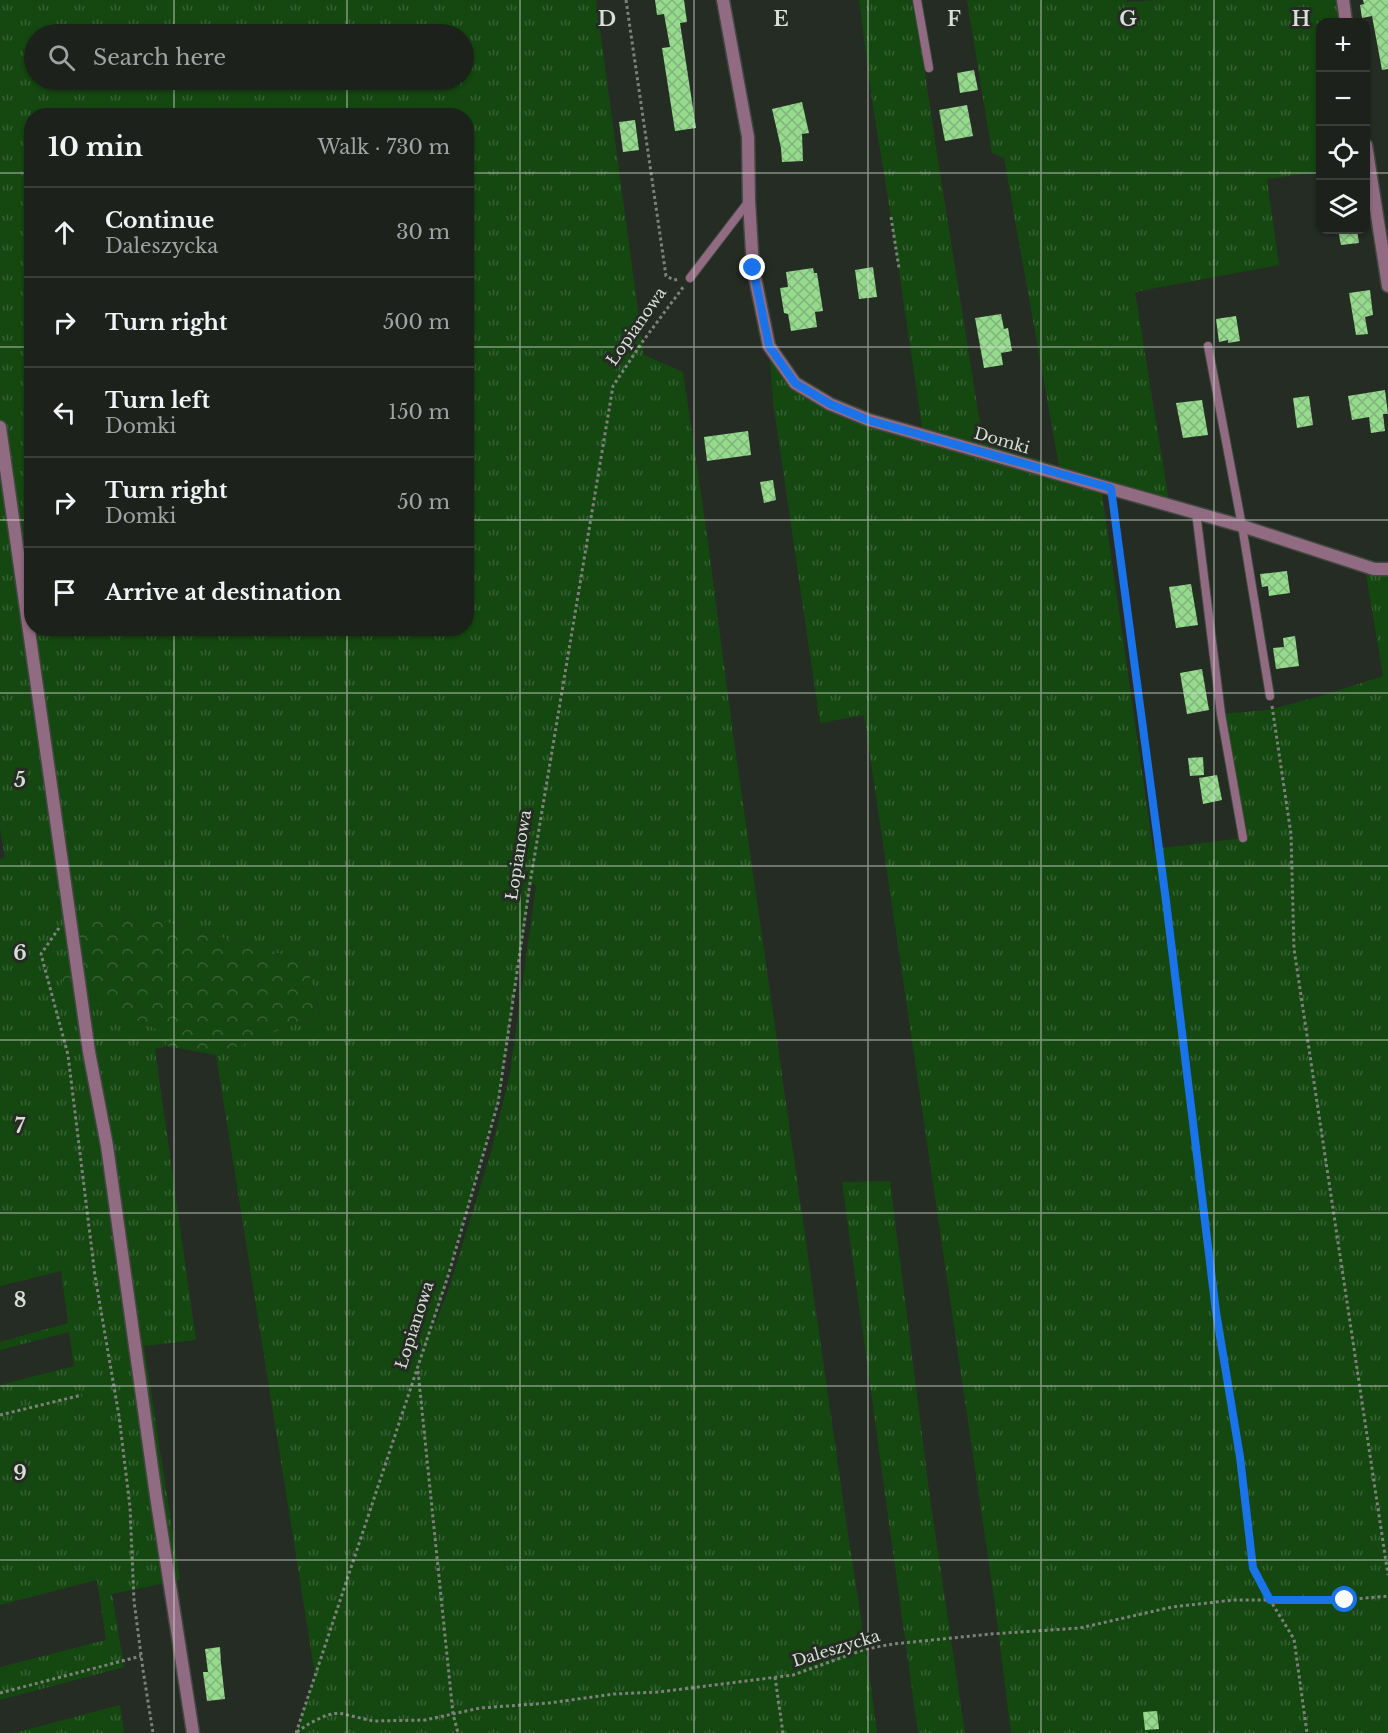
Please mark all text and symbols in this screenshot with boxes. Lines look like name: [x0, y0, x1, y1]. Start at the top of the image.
text: D: [598, 7, 616, 31]
text: E: [773, 7, 789, 31]
text: F: [947, 7, 961, 31]
text: G: [1119, 7, 1137, 31]
text: H: [1292, 7, 1311, 31]
map controls: [1316, 18, 1370, 234]
button: +: [1316, 18, 1370, 72]
search box: [24, 24, 474, 90]
icon: search: [45, 41, 78, 74]
text: Search here: [93, 44, 226, 71]
button: −: [1316, 72, 1370, 126]
button: locate: [1316, 126, 1370, 180]
text: 10 min: [48, 131, 143, 163]
text: Walk · 730 m: [318, 135, 450, 159]
button: layers: [1316, 180, 1370, 234]
text: Continue: [105, 207, 214, 234]
icon: ahead: [48, 216, 81, 249]
text: 30 m: [396, 220, 450, 244]
text: Daleszycka: [105, 234, 218, 258]
route end: [739, 254, 765, 280]
street label: Łopianowa: [602, 283, 670, 369]
icon: right: [48, 306, 81, 339]
text: Turn right: [105, 309, 227, 336]
text: 500 m: [383, 310, 450, 334]
text: Turn left: [105, 387, 210, 414]
icon: left: [48, 396, 81, 429]
text: 150 m: [388, 400, 450, 424]
text: Domki: [105, 414, 176, 438]
street label: Domki: [972, 423, 1033, 458]
text: Turn right: [105, 477, 227, 504]
icon: right: [48, 486, 81, 519]
text: 50 m: [397, 490, 450, 514]
text: Domki: [105, 504, 176, 528]
icon: arrive: [48, 576, 81, 609]
text: Arrive at destination: [105, 579, 342, 606]
text: 5: [14, 768, 26, 792]
street label: Łopianowa: [501, 808, 535, 901]
text: 6: [13, 941, 27, 965]
text: 7: [15, 1114, 26, 1138]
street label: Łopianowa: [390, 1279, 438, 1371]
text: 8: [14, 1288, 26, 1312]
text: 9: [13, 1461, 27, 1485]
route start: [1331, 1586, 1357, 1612]
street label: Daleszycka: [790, 1625, 882, 1671]

